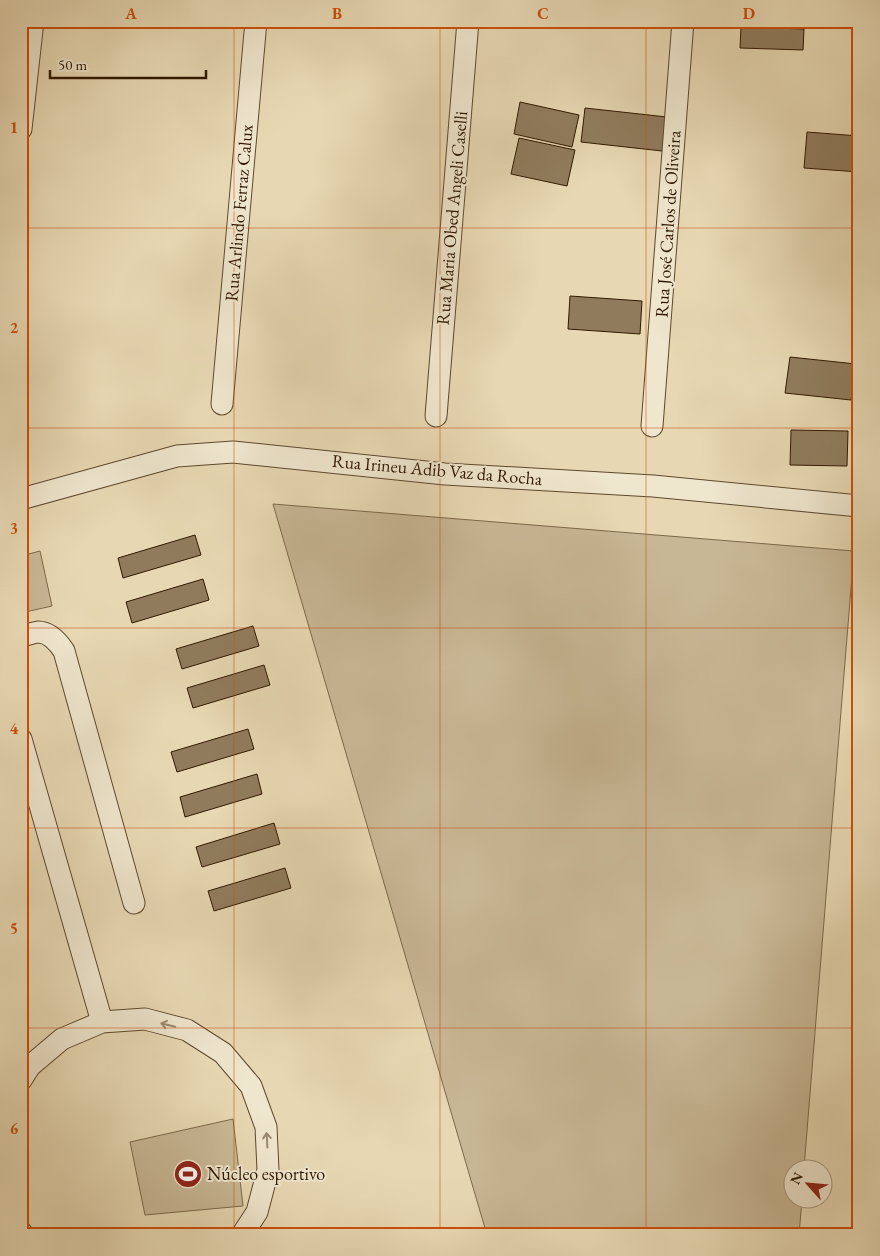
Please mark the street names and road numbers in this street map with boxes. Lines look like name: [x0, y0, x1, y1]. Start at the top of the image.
street label: Rua Maria Obed Angeli Caselli: [431, 109, 472, 326]
street label: Rua Arlindo Ferraz Calux: [219, 123, 258, 303]
street label: Rua José Carlos de Oliveira: [649, 129, 686, 318]
street label: Rua Irineu Adib Vaz da Rocha: [331, 449, 544, 490]

